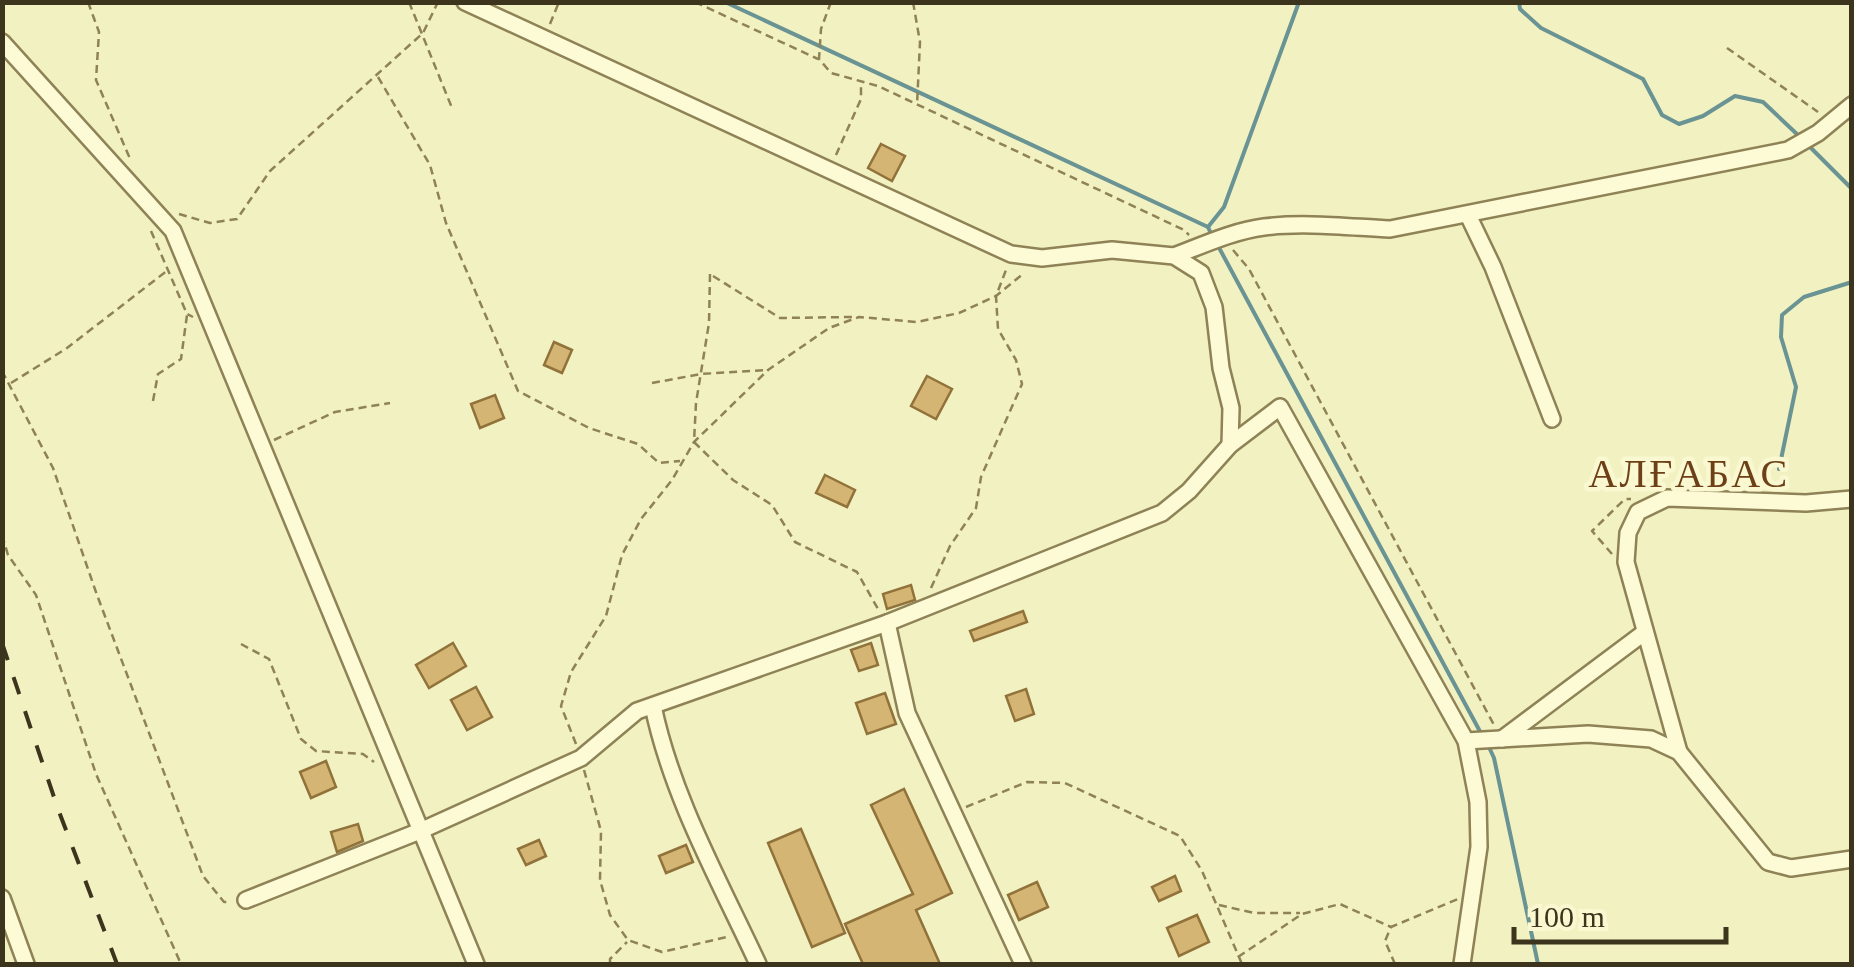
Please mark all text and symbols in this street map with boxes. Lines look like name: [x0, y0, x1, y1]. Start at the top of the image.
district label: АЛҒАБАС: [1588, 451, 1790, 496]
scale bar: [1514, 882, 1726, 944]
text: 100 m: [1529, 900, 1605, 933]

